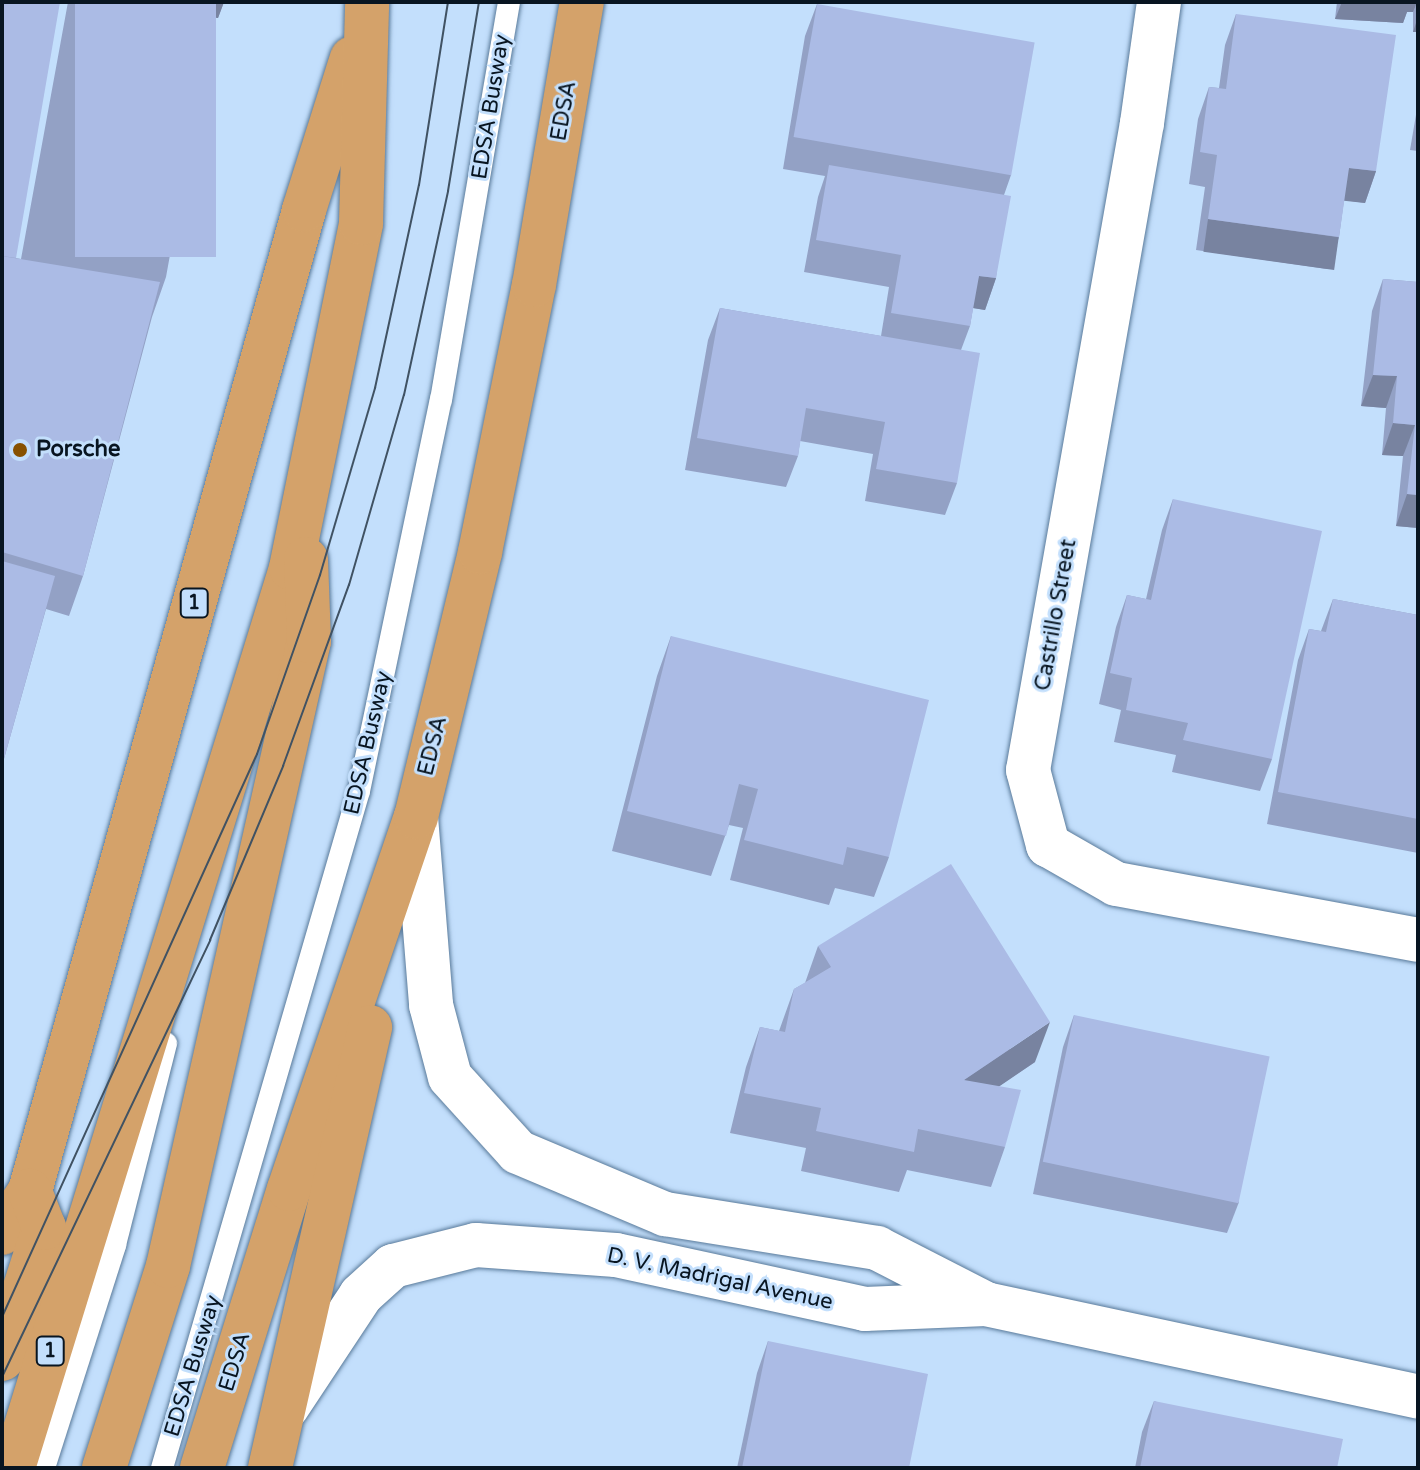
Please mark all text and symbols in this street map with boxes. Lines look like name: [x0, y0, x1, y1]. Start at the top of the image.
street label: EDSA Busway: [467, 33, 515, 181]
street label: EDSA: [546, 79, 582, 143]
place label: Porsche: [36, 437, 120, 463]
marker: Porsche: [11, 441, 29, 459]
street label: Castrillo Street: [1030, 537, 1082, 693]
road number: 1: [178, 587, 210, 619]
street label: EDSA Busway: [339, 669, 397, 817]
street label: EDSA: [413, 713, 453, 779]
street label: D. V. Madrigal Avenue: [605, 1242, 835, 1316]
street label: EDSA Busway: [159, 1292, 227, 1440]
street label: EDSA: [214, 1329, 256, 1395]
road number: 1: [34, 1335, 66, 1367]

